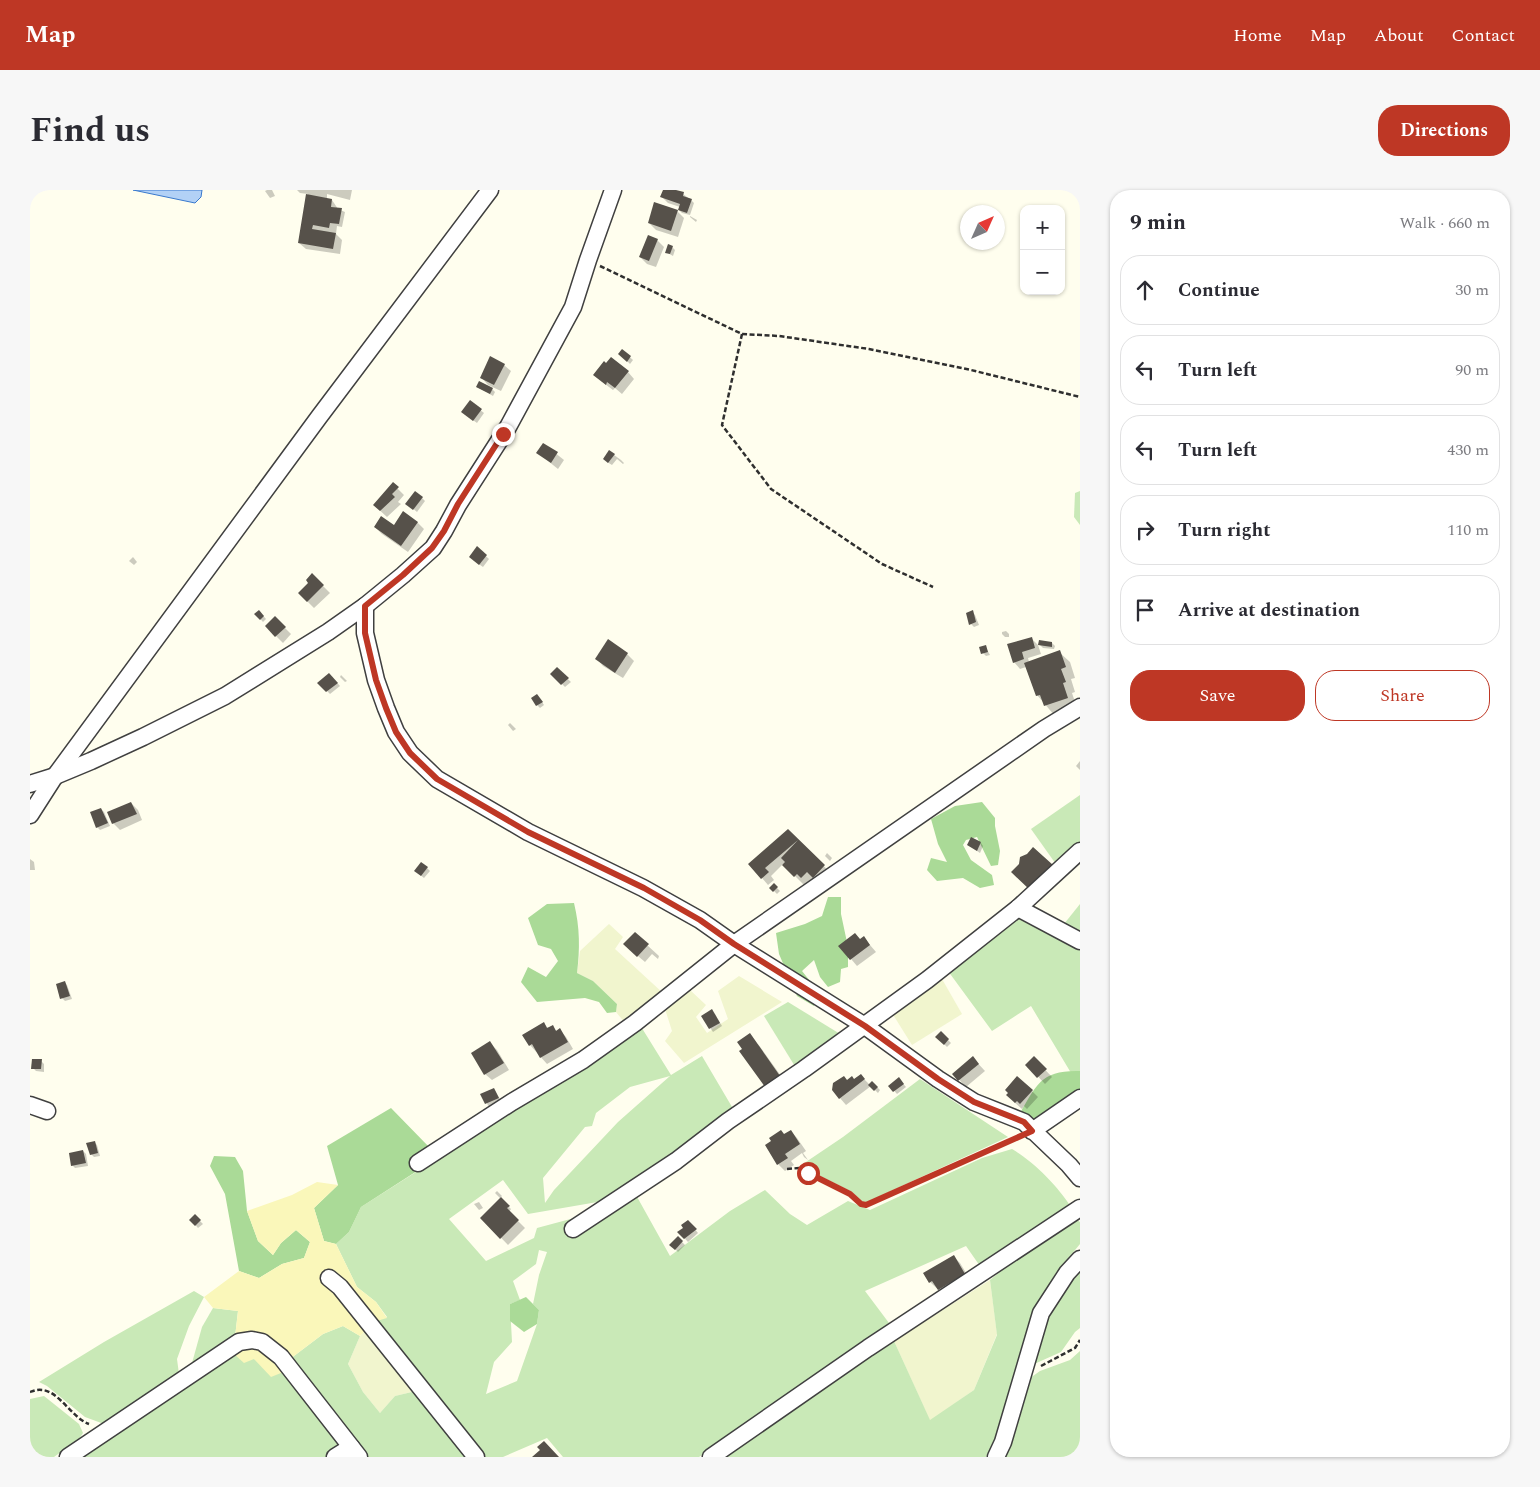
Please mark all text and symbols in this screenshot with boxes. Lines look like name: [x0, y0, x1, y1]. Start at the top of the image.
text: Map: [25, 17, 75, 53]
text: Home: [1233, 22, 1282, 49]
text: Map: [1310, 22, 1346, 49]
text: About: [1374, 22, 1424, 49]
text: Contact: [1452, 22, 1515, 49]
text: Find us: [30, 104, 150, 157]
button: Directions: [1378, 105, 1510, 156]
north arrow: [960, 205, 1005, 250]
map controls: [1020, 205, 1065, 295]
button: +: [1020, 205, 1065, 250]
text: 9 min: [1130, 207, 1186, 239]
text: Walk · 660 m: [1399, 211, 1490, 235]
button: −: [1020, 250, 1065, 295]
icon: ahead: [1131, 276, 1159, 304]
text: Continue: [1178, 276, 1260, 305]
text: 30 m: [1455, 278, 1489, 302]
icon: left: [1131, 356, 1159, 384]
text: Turn left: [1178, 356, 1257, 385]
text: 90 m: [1455, 358, 1489, 382]
route end: [492, 423, 515, 446]
icon: left: [1131, 436, 1159, 464]
text: Turn left: [1178, 436, 1257, 465]
text: 430 m: [1447, 438, 1489, 462]
icon: right: [1131, 516, 1159, 544]
text: Turn right: [1178, 516, 1271, 545]
text: 110 m: [1447, 518, 1489, 542]
icon: arrive: [1131, 596, 1159, 624]
text: Arrive at destination: [1178, 596, 1360, 625]
button: Save: [1130, 670, 1305, 721]
button: Share: [1315, 670, 1490, 721]
route start: [797, 1162, 820, 1185]

